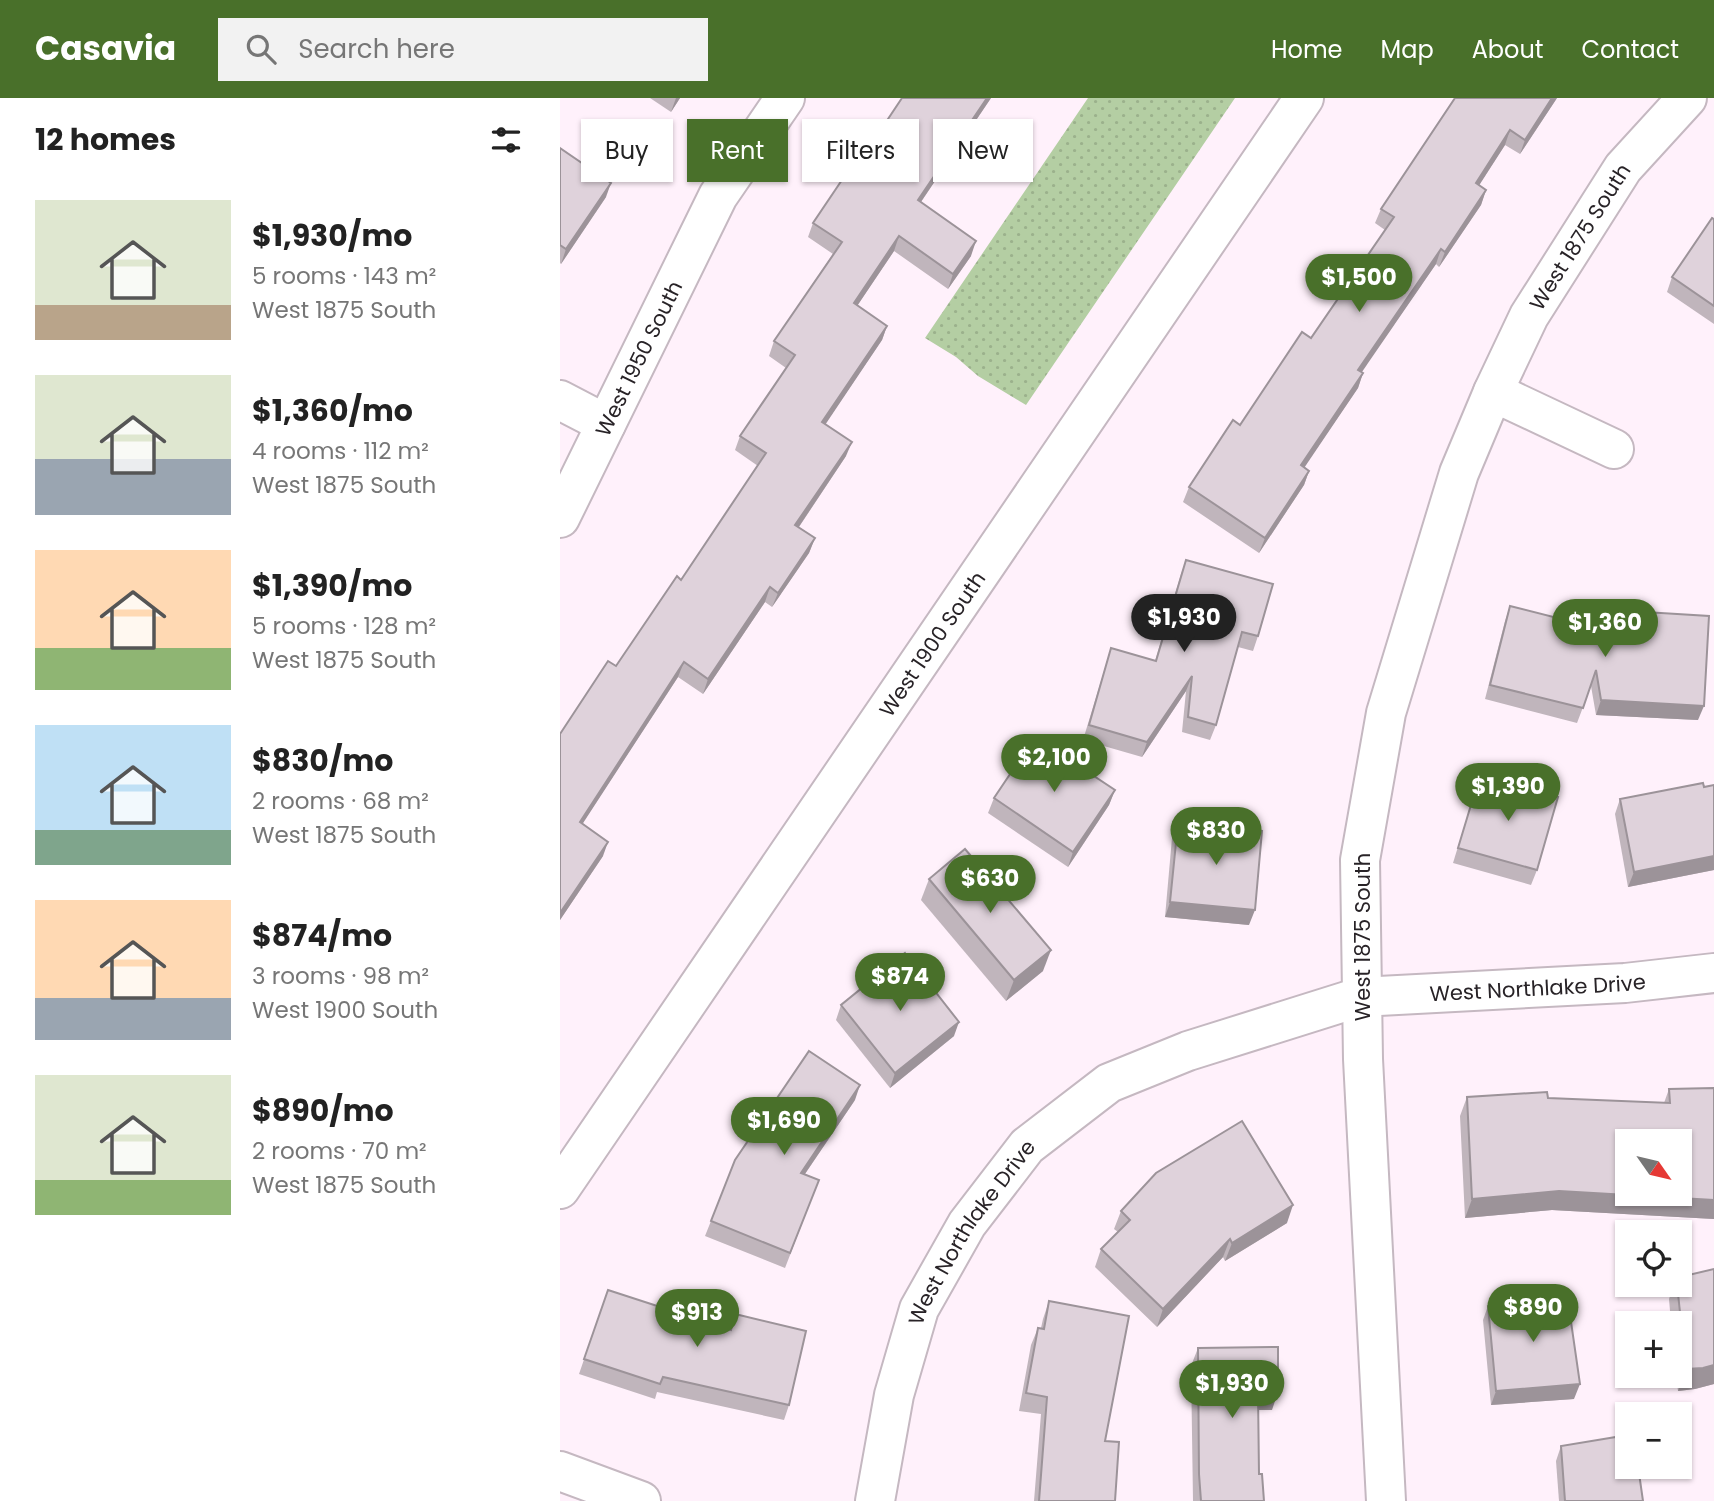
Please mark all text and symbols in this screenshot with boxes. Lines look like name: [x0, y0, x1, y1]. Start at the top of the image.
search box: [218, 18, 708, 81]
text: Casavia: [35, 25, 176, 72]
icon: search: [242, 30, 280, 68]
text: Search here: [298, 31, 455, 67]
text: Home: [1271, 33, 1343, 66]
text: Map: [1381, 33, 1434, 66]
text: About: [1472, 33, 1543, 66]
text: Contact: [1581, 33, 1679, 66]
text: 12 homes: [35, 118, 176, 161]
chip: Buy: [581, 119, 673, 182]
chip: Rent: [687, 119, 788, 182]
chip: Filters: [802, 119, 919, 182]
chip: New: [933, 119, 1033, 182]
icon: filters: [487, 121, 525, 159]
street label: West 1875 South: [1522, 158, 1637, 315]
text: $1,930/mo: [252, 214, 412, 257]
icon: home: [91, 228, 175, 312]
pin: $1,500: [1302, 254, 1416, 314]
text: 5 rooms · 143 m²: [252, 260, 436, 292]
text: $1,500: [1321, 261, 1397, 293]
street label: West 1950 South: [588, 275, 689, 441]
text: West 1875 South: [252, 294, 436, 326]
text: $1,360/mo: [252, 389, 413, 432]
icon: home: [91, 403, 175, 487]
text: 4 rooms · 112 m²: [252, 435, 429, 467]
text: West 1875 South: [252, 469, 436, 501]
text: $1,390/mo: [252, 564, 412, 607]
street label: West 1900 South: [872, 565, 992, 722]
icon: home: [91, 578, 175, 662]
pin: $1,930: [1127, 594, 1241, 654]
pin: $1,360: [1548, 600, 1662, 659]
text: $1,930: [1147, 601, 1221, 633]
text: $1,360: [1568, 606, 1642, 638]
text: 5 rooms · 128 m²: [252, 610, 436, 642]
text: West 1875 South: [252, 644, 436, 676]
pin: $2,100: [997, 734, 1111, 794]
text: $830/mo: [252, 739, 393, 782]
text: $2,100: [1017, 741, 1091, 773]
icon: home: [91, 753, 175, 837]
pin: $1,390: [1451, 764, 1565, 823]
text: $1,390: [1471, 770, 1545, 802]
text: 2 rooms · 68 m²: [252, 785, 429, 817]
pin: $830: [1175, 808, 1257, 867]
text: $830: [1187, 814, 1245, 846]
text: West 1875 South: [252, 819, 436, 851]
street label: West 1875 South: [1348, 853, 1377, 1021]
pin: $630: [949, 856, 1031, 915]
text: $630: [961, 862, 1019, 894]
text: $874/mo: [252, 914, 392, 957]
icon: home: [91, 928, 175, 1012]
pin: $874: [859, 954, 941, 1013]
text: 3 rooms · 98 m²: [252, 960, 429, 992]
text: $874: [871, 960, 929, 992]
street label: West Northlake Drive: [1429, 966, 1647, 1008]
text: West 1900 South: [252, 994, 438, 1026]
text: $890/mo: [252, 1089, 394, 1132]
pin: $1,690: [727, 1098, 841, 1157]
icon: home: [91, 1103, 175, 1187]
text: $1,690: [747, 1104, 821, 1136]
north arrow: [1615, 1129, 1692, 1206]
map controls: [1615, 1129, 1692, 1479]
street label: West Northlake Drive: [901, 1133, 1042, 1328]
text: 2 rooms · 70 m²: [252, 1135, 427, 1167]
text: West 1875 South: [252, 1169, 436, 1201]
button: locate: [1615, 1220, 1692, 1297]
pin: $890: [1492, 1284, 1574, 1344]
pin: $913: [656, 1290, 738, 1349]
text: $890: [1503, 1291, 1563, 1323]
text: $913: [671, 1296, 723, 1328]
button: +: [1615, 1311, 1692, 1388]
pin: $1,930: [1175, 1360, 1289, 1420]
text: $1,930: [1195, 1367, 1269, 1399]
button: −: [1615, 1402, 1692, 1479]

